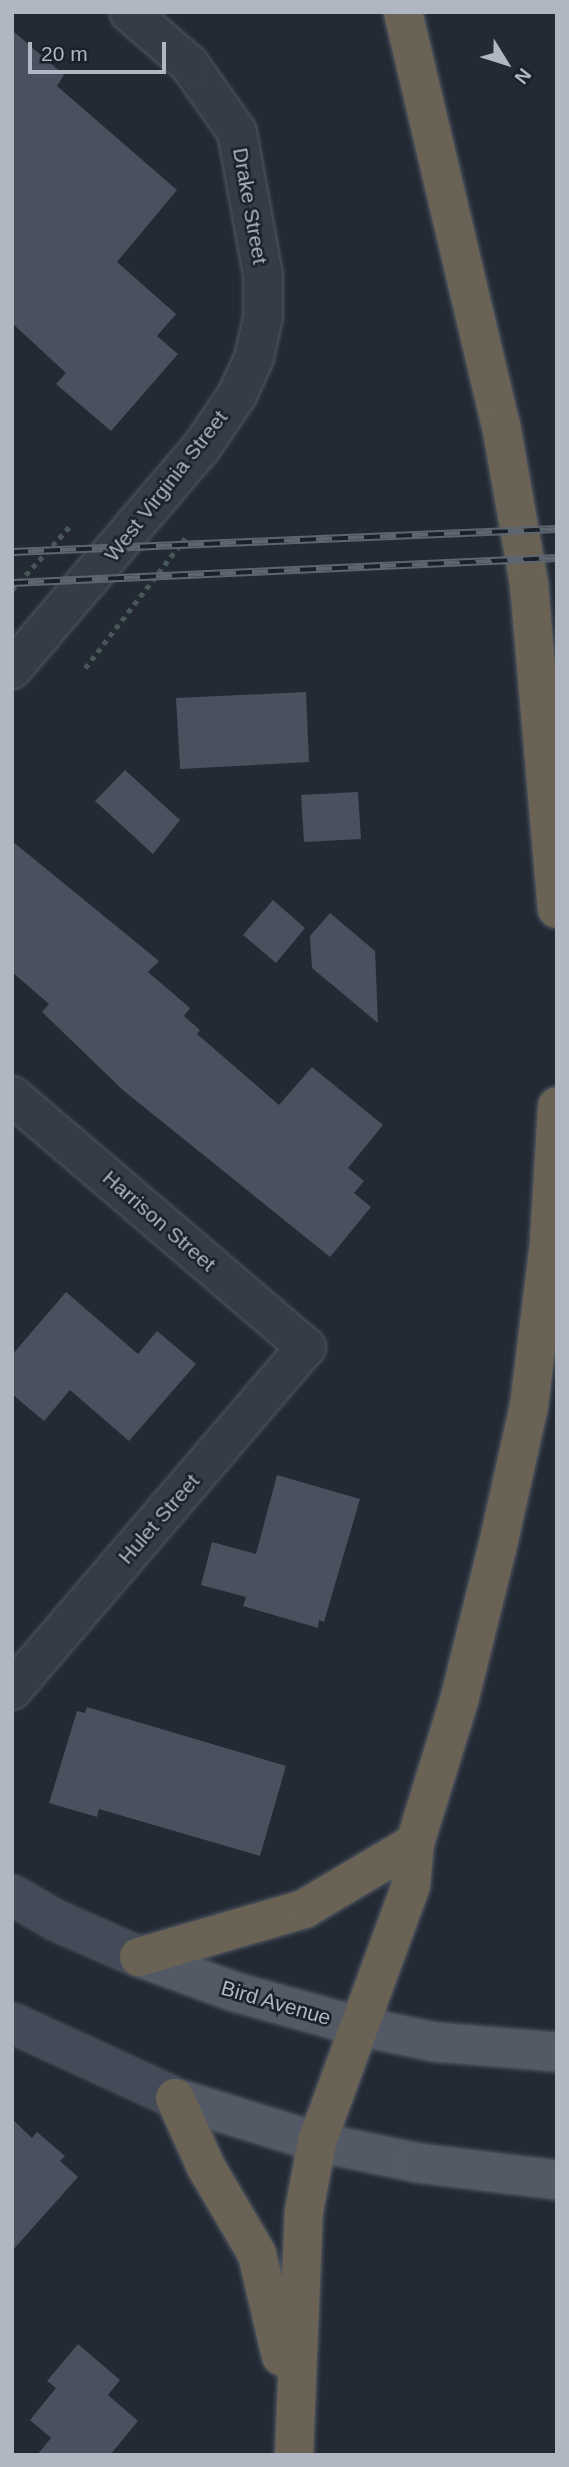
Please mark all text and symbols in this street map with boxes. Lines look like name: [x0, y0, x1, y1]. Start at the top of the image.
scale bar: [32, 28, 170, 72]
north arrow: [471, 28, 541, 98]
text: 20 m: [41, 42, 88, 65]
text: N: [510, 64, 535, 88]
street label: Drake Street: [227, 146, 273, 266]
street label: West Virginia Street: [99, 405, 233, 567]
street label: Harrison Street: [97, 1165, 221, 1277]
street label: Hulet Street: [113, 1469, 205, 1569]
street label: Bird Avenue: [218, 1975, 334, 2031]

